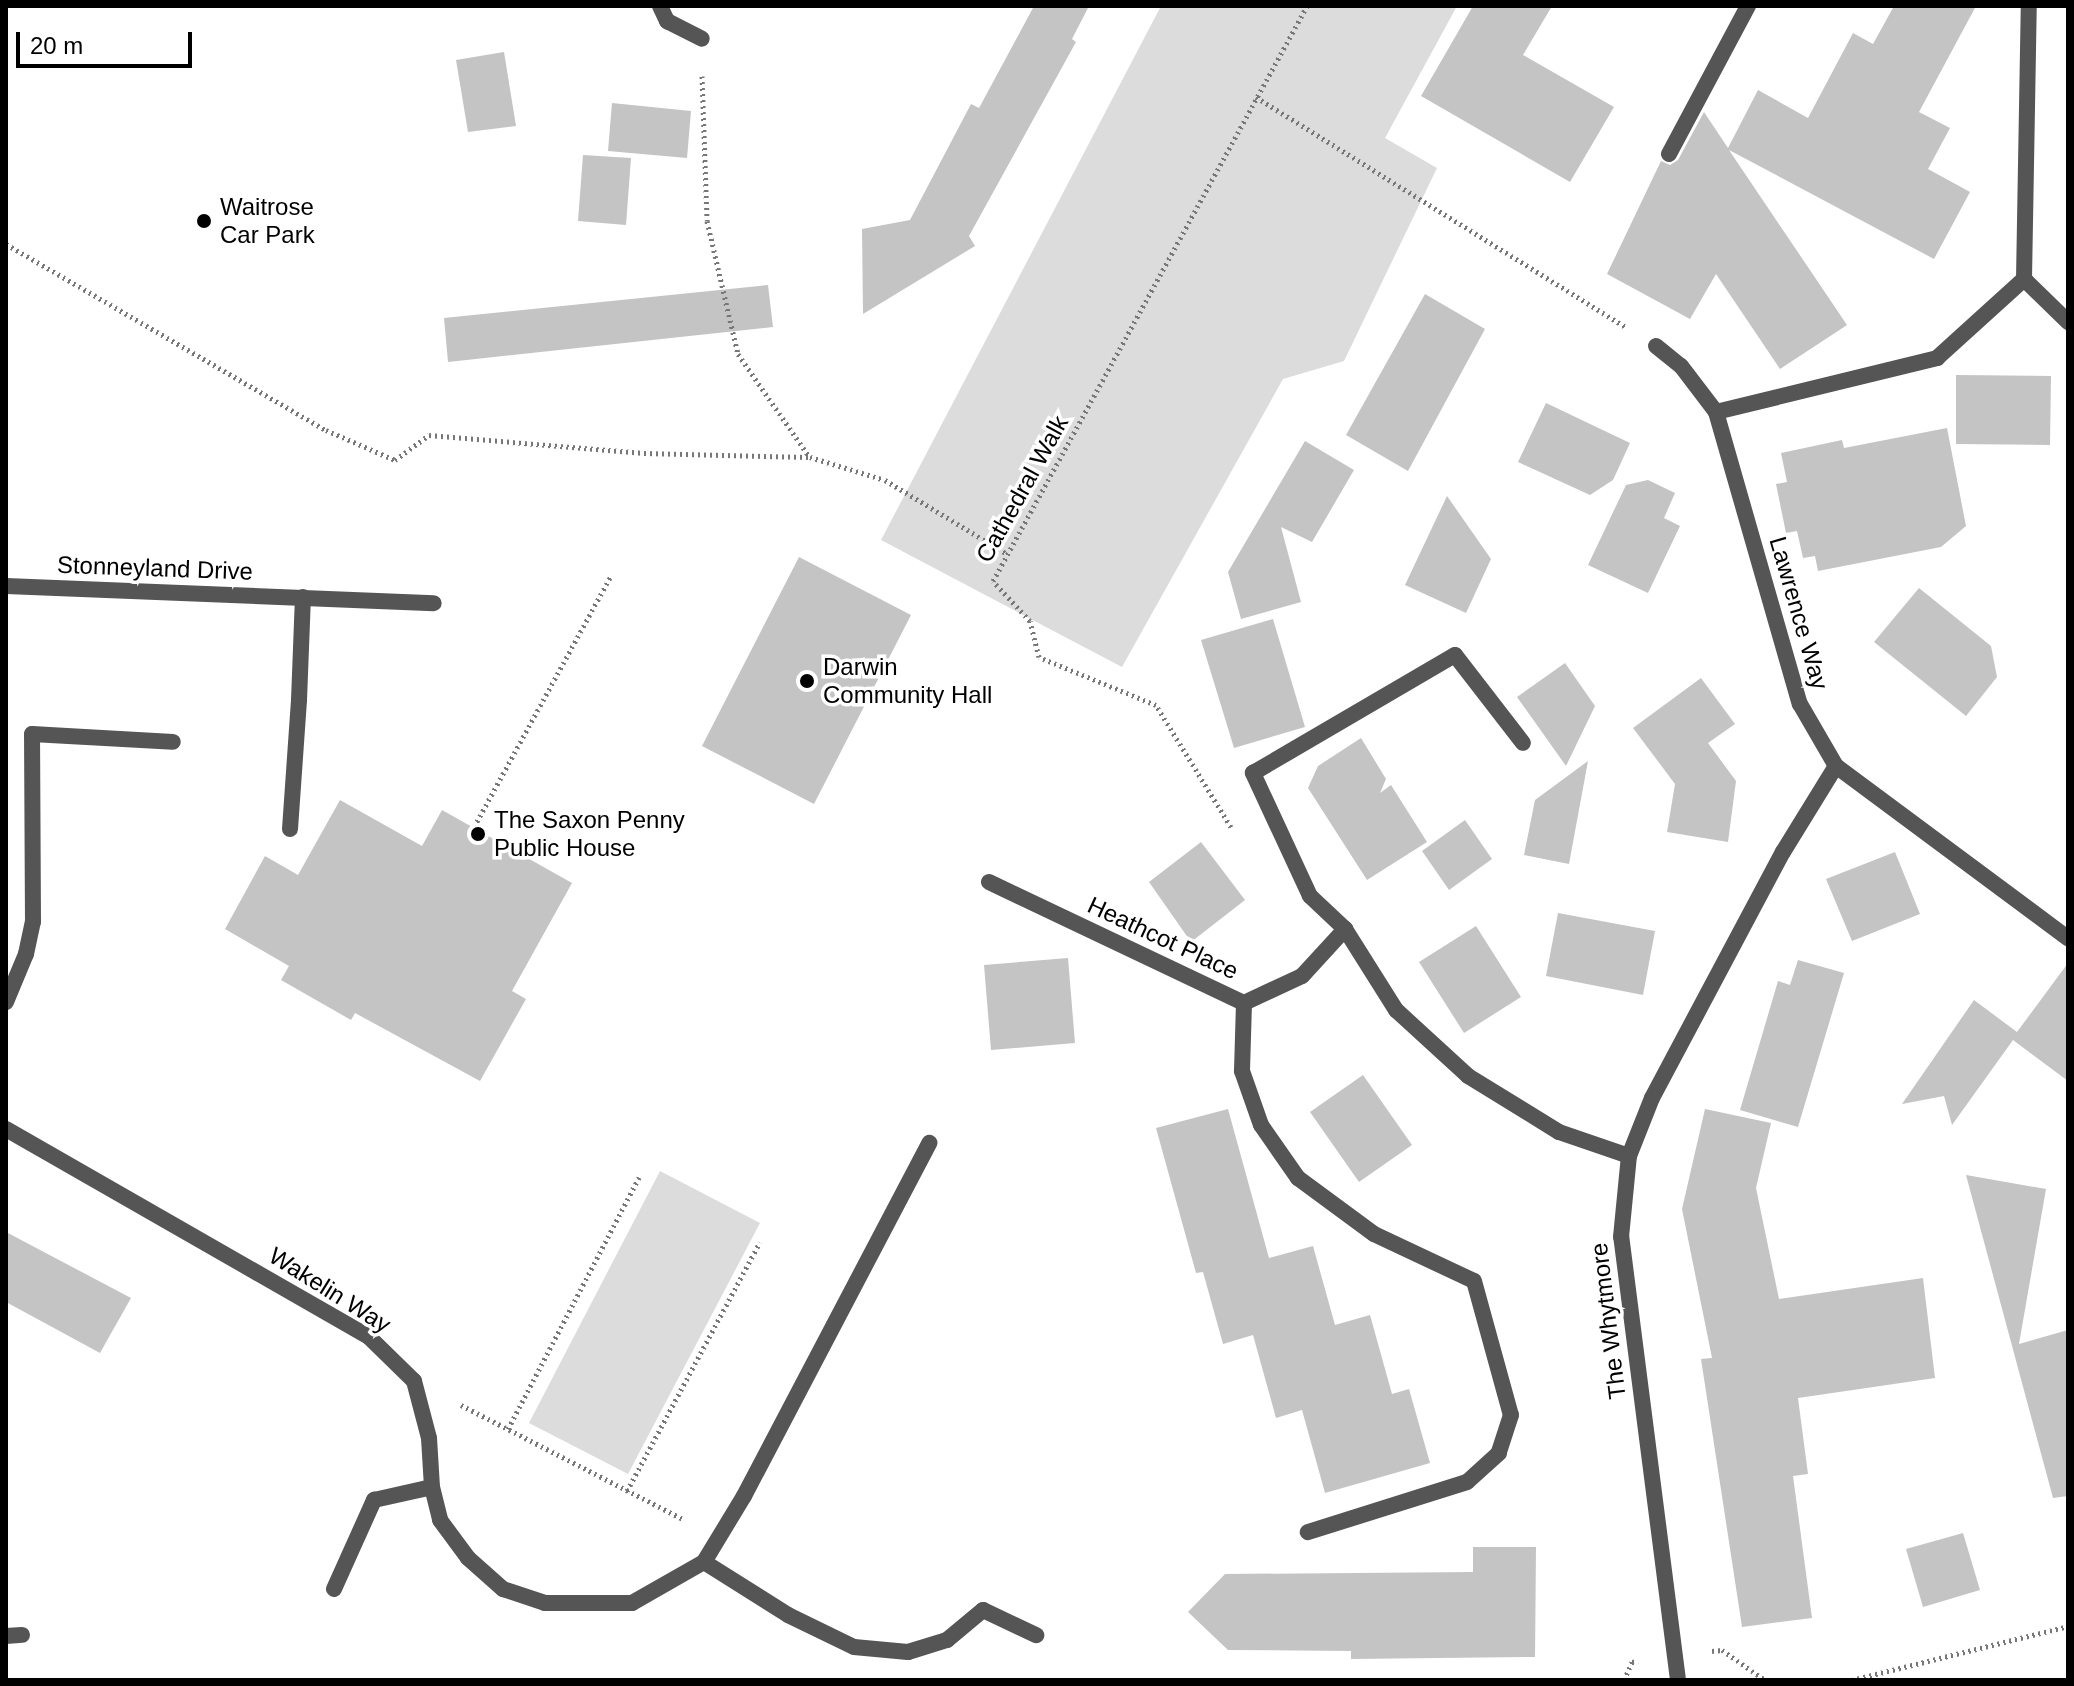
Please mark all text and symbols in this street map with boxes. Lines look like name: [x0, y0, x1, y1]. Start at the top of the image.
scale bar: [20, 16, 196, 66]
text: 20 m: [30, 32, 83, 59]
place label: Waitrose Car Park: [220, 193, 315, 249]
marker: Waitrose Car Park: [195, 212, 213, 230]
street label: Cathedral Walk: [970, 411, 1074, 567]
street label: Lawrence Way: [1763, 533, 1835, 693]
street label: Stonneyland Drive: [57, 550, 253, 586]
place label: Darwin Community Hall: [823, 653, 992, 709]
marker: Darwin Community Hall: [798, 672, 816, 690]
place label: The Saxon Penny Public House: [494, 806, 685, 862]
marker: The Saxon Penny Public House: [469, 825, 487, 843]
street label: Heathcot Place: [1083, 891, 1243, 985]
street label: Wakelin Way: [264, 1241, 396, 1339]
street label: The Whytmore: [1584, 1241, 1632, 1401]

